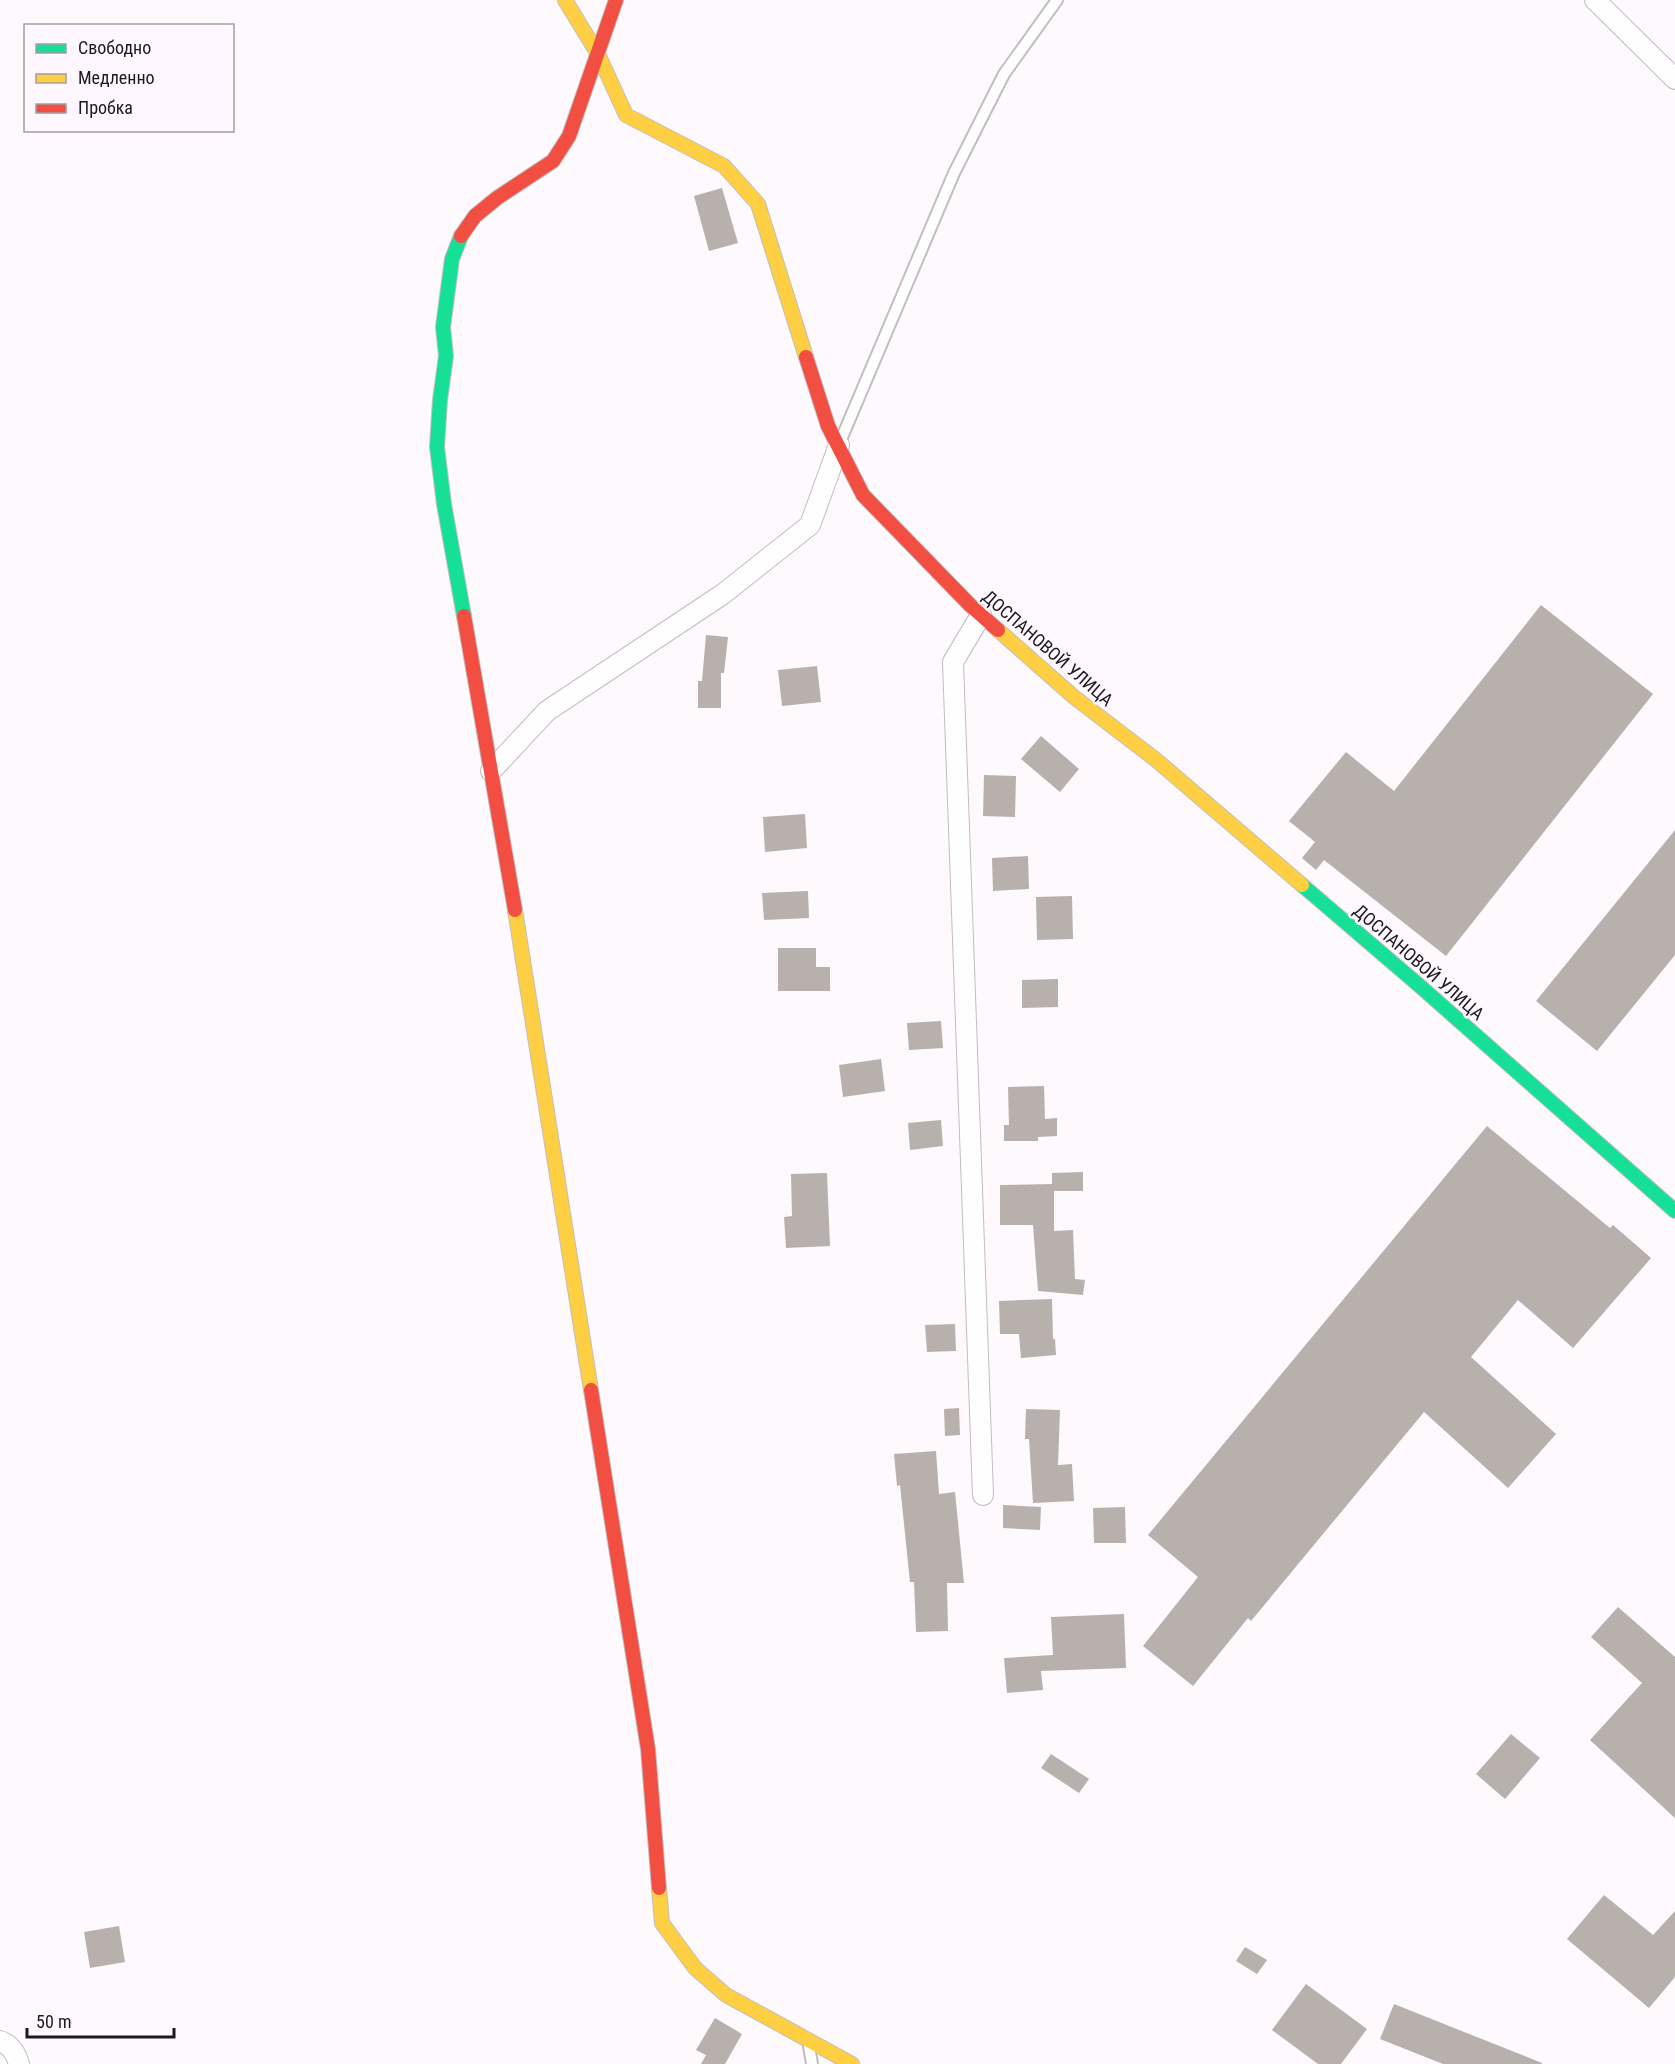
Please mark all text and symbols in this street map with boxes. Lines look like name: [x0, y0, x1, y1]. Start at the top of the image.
legend: [24, 24, 234, 132]
text: Свободно: [78, 37, 151, 58]
text: Медленно: [78, 67, 155, 88]
text: Пробка: [78, 97, 133, 118]
street label: ДОСПАНОВОЙ УЛИЦА: [979, 586, 1118, 711]
street label: ДОСПАНОВОЙ УЛИЦА: [1350, 900, 1489, 1025]
scale bar: [27, 2001, 174, 2039]
text: 50 m: [36, 2011, 71, 2032]

